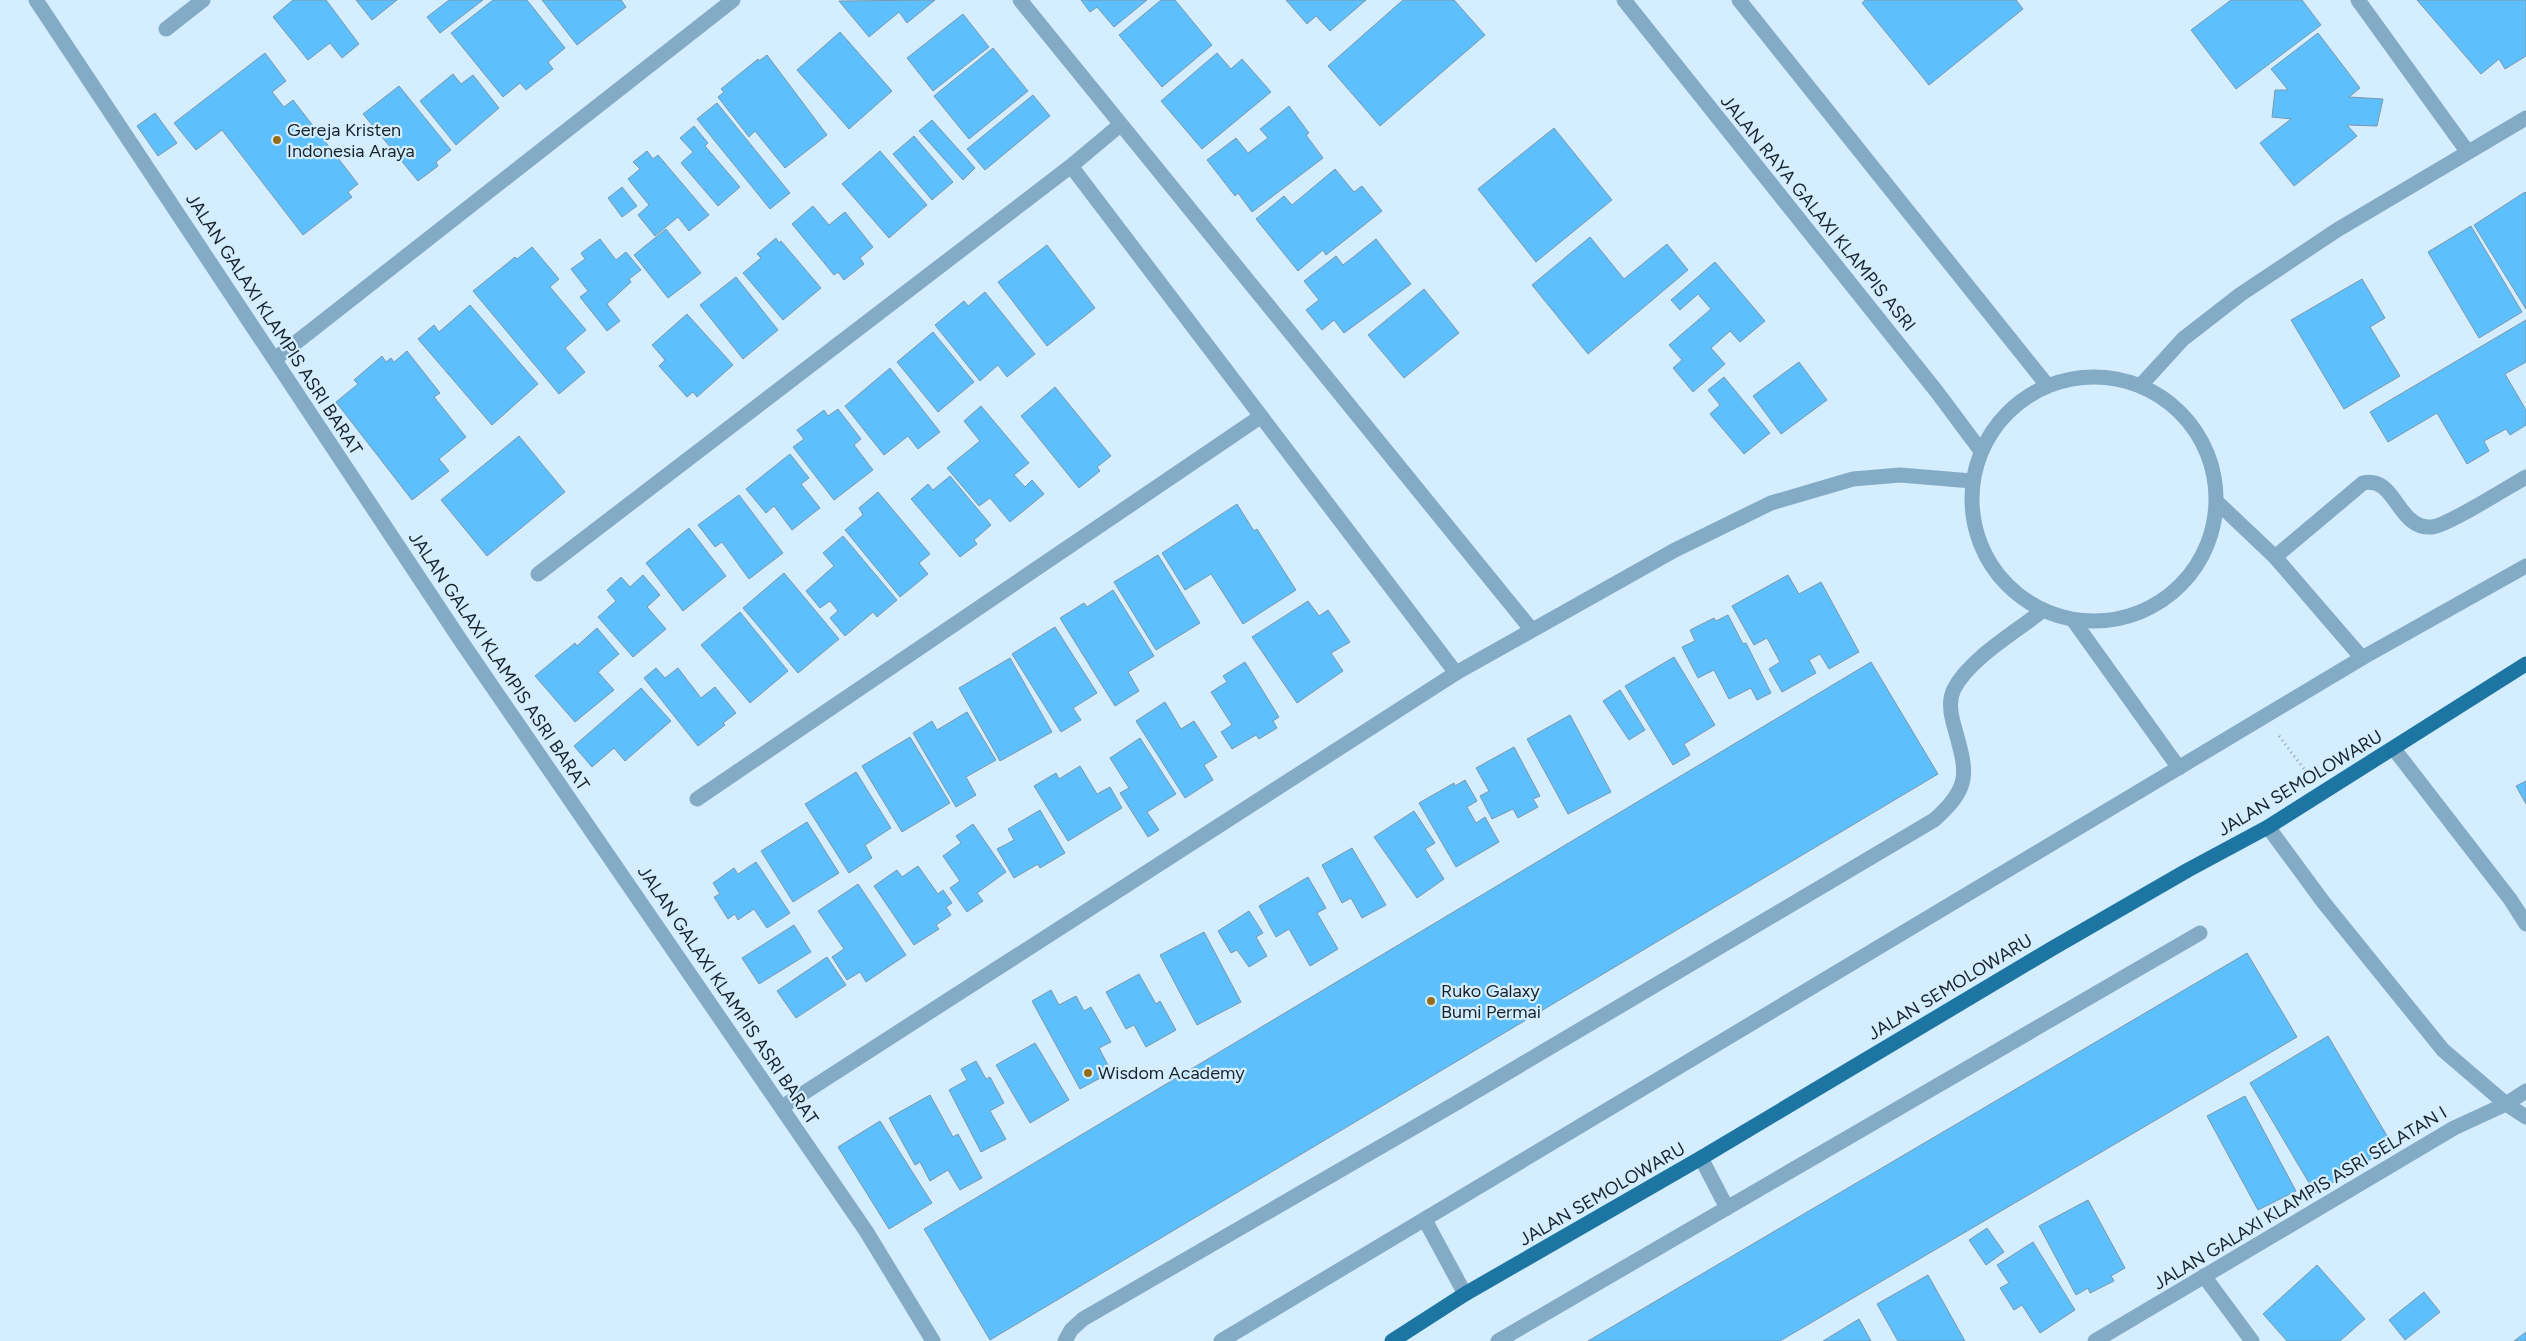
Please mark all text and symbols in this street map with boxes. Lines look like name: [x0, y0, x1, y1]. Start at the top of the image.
street label: JALAN RAYA GALAXI KLAMPIS ASRI: [1716, 90, 1920, 336]
place label: Gereja Kristen Indonesia Araya: [287, 119, 415, 162]
marker: Gereja Kristen Indonesia Araya: [271, 134, 283, 146]
street label: JALAN GALAXI KLAMPIS ASRI BARAT: [181, 189, 367, 459]
street label: JALAN GALAXI KLAMPIS ASRI BARAT: [404, 527, 594, 795]
street label: JALAN SEMOLOWARU: [2214, 725, 2386, 841]
street label: JALAN GALAXI KLAMPIS ASRI BARAT: [633, 861, 823, 1129]
street label: JALAN SEMOLOWARU: [1864, 929, 2036, 1045]
place label: Ruko Galaxy Bumi Permai: [1441, 980, 1541, 1023]
marker: Ruko Galaxy Bumi Permai: [1425, 995, 1437, 1007]
place label: Wisdom Academy: [1098, 1062, 1245, 1084]
marker: Wisdom Academy: [1082, 1067, 1094, 1079]
street label: JALAN GALAXI KLAMPIS ASRI SELATAN I: [2149, 1101, 2451, 1295]
street label: JALAN SEMOLOWARU: [1515, 1137, 1689, 1251]

